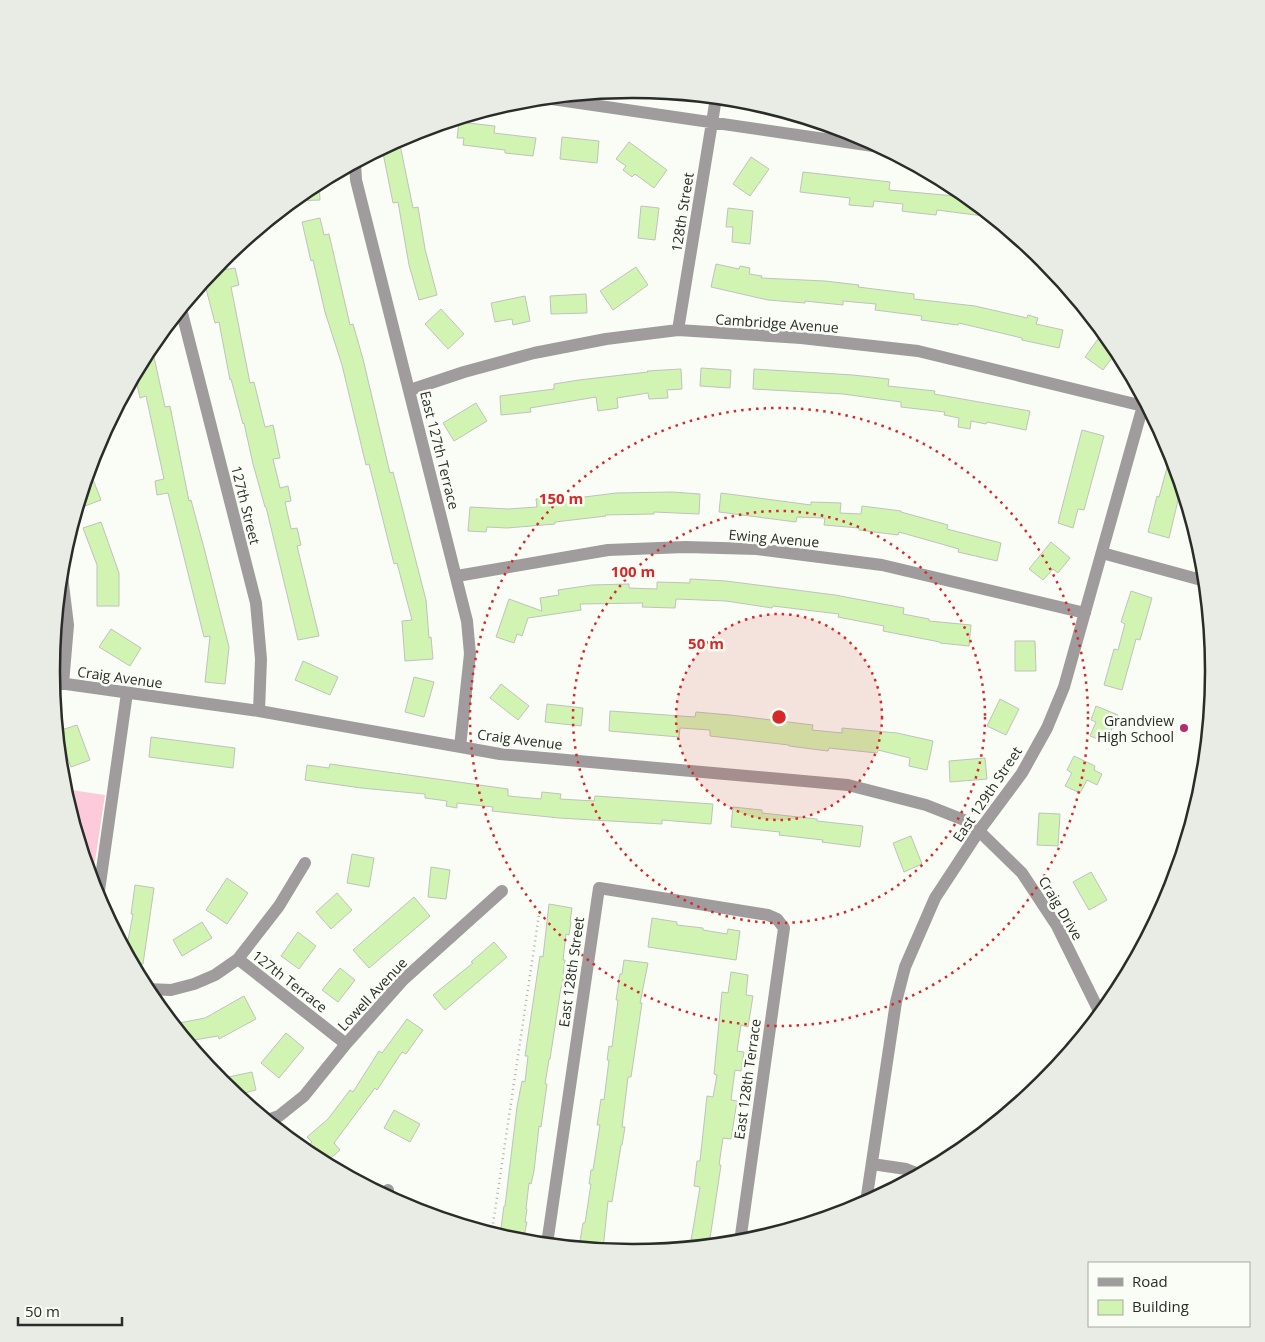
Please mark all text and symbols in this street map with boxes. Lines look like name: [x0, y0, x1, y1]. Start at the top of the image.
street label: 128th Street: [666, 171, 698, 253]
street label: Cambridge Avenue: [715, 309, 840, 337]
street label: East 127th Terrace: [416, 389, 464, 511]
street label: 127th Street: [227, 464, 265, 546]
text: 150 m: [539, 488, 583, 508]
street label: Ewing Avenue: [728, 525, 820, 551]
text: 100 m: [611, 561, 655, 581]
text: 50 m: [688, 633, 724, 653]
street label: Craig Avenue: [76, 662, 164, 692]
centre of rings: [770, 708, 788, 726]
place label: Grandview High School: [1097, 711, 1174, 746]
marker: Grandview High School: [1178, 722, 1190, 734]
street label: Craig Avenue: [476, 724, 564, 754]
street label: East 129th Street: [948, 743, 1026, 845]
street label: Craig Drive: [1034, 873, 1088, 944]
street label: East 128th Street: [554, 916, 588, 1028]
street label: 127th Terrace: [248, 946, 332, 1016]
street label: Lowell Avenue: [333, 953, 411, 1035]
street label: East 128th Terrace: [729, 1017, 765, 1140]
legend: [1088, 1262, 1250, 1327]
text: Road: [1132, 1271, 1168, 1291]
scale bar: [18, 1294, 121, 1326]
text: Building: [1132, 1296, 1189, 1316]
text: 50 m: [25, 1301, 60, 1321]

